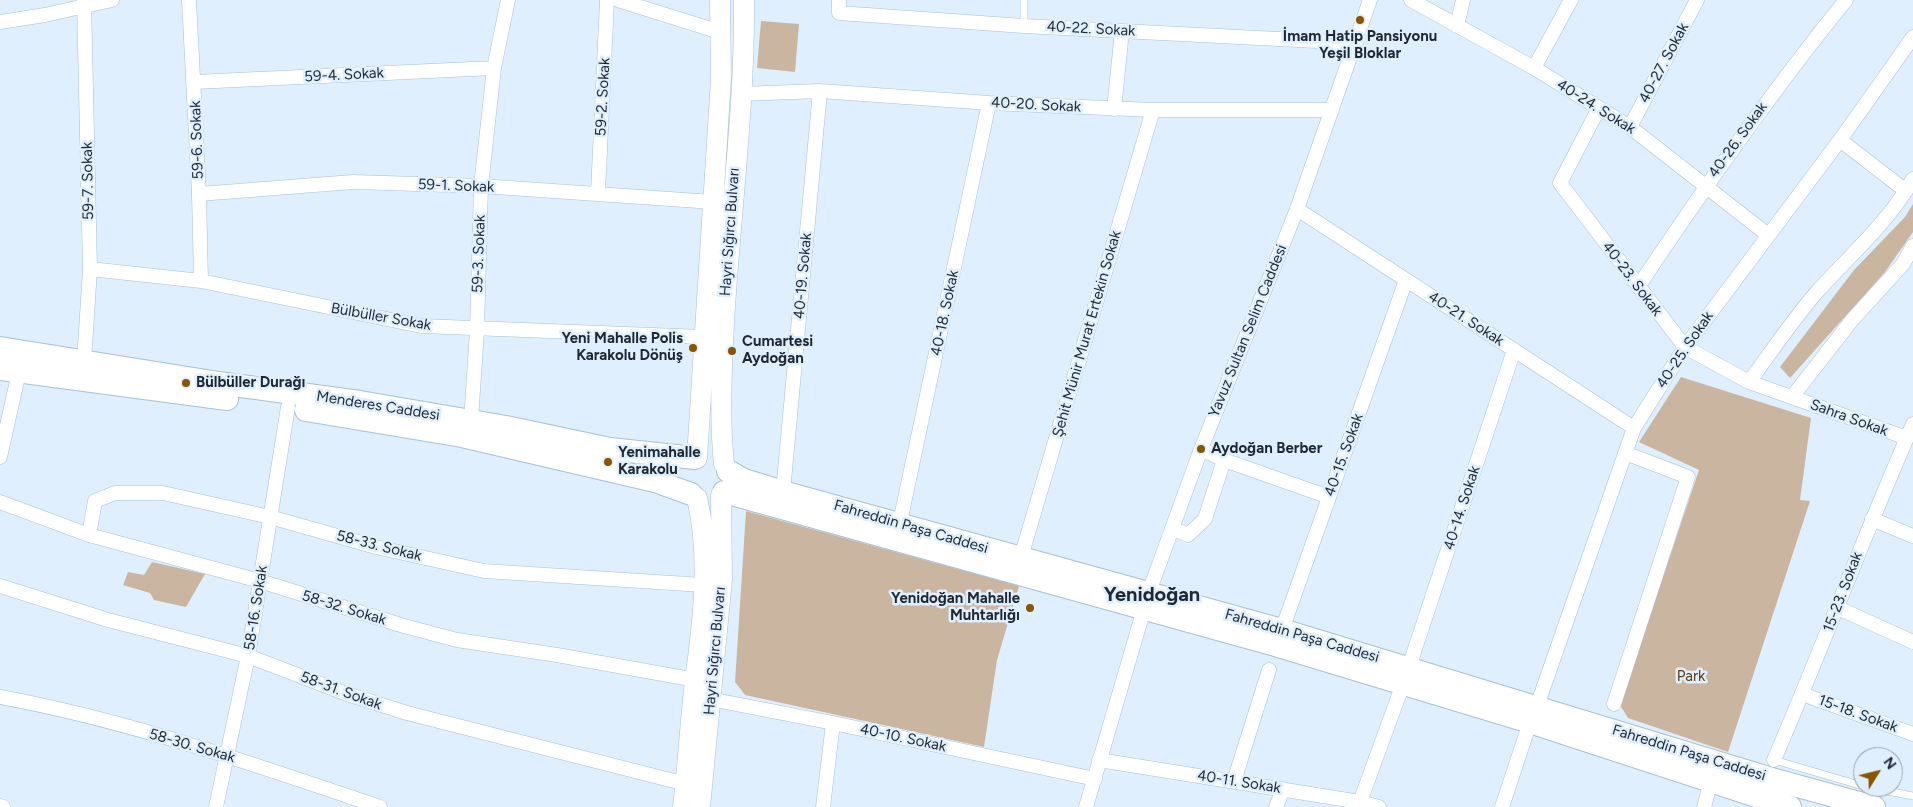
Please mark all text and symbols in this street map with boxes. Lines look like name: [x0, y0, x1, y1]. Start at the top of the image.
marker: İmam Hatip Pansiyonu Yeşil Bloklar: [1354, 14, 1366, 26]
street label: 40-22. Sokak: [1046, 18, 1136, 40]
street label: 40-27. Sokak: [1635, 20, 1693, 106]
place label: İmam Hatip Pansiyonu Yeşil Bloklar: [1283, 28, 1437, 63]
street label: 59-2. Sokak: [592, 57, 614, 137]
street label: 59-4. Sokak: [304, 64, 384, 86]
street label: 40-24. Sokak: [1553, 76, 1639, 138]
street label: 40-20. Sokak: [991, 94, 1081, 116]
street label: 40-26. Sokak: [1705, 99, 1771, 181]
street label: 59-6. Sokak: [187, 100, 207, 180]
street label: 59-7. Sokak: [78, 142, 98, 220]
street label: Hayri Sığırcı Bulvarı: [717, 167, 743, 297]
street label: 59-1. Sokak: [418, 176, 494, 196]
street label: 59-3. Sokak: [469, 215, 489, 293]
street label: Şehit Münir Murat Ertekin Sokak: [1049, 229, 1125, 439]
street label: 40-19. Sokak: [790, 232, 816, 320]
street label: 40-23. Sokak: [1598, 238, 1666, 320]
street label: Yavuz Sultan Selim Caddesi: [1205, 242, 1291, 420]
street label: 40-18. Sokak: [927, 268, 963, 358]
street label: 40-21. Sokak: [1425, 288, 1507, 350]
street label: Bülbüller Sokak: [329, 299, 433, 335]
street label: 40-25. Sokak: [1653, 308, 1717, 392]
place label: Yeni Mahalle Polis Karakolu Dönüş: [561, 330, 683, 365]
place label: Cumartesi Aydoğan: [742, 333, 813, 368]
marker: Yeni Mahalle Polis Karakolu Dönüş: [687, 342, 699, 354]
marker: Cumartesi Aydoğan: [726, 345, 738, 357]
place label: Bülbüller Durağı: [196, 374, 305, 392]
marker: Bülbüller Durağı: [180, 377, 192, 389]
street label: Menderes Caddesi: [315, 387, 441, 425]
street label: Sahra Sokak: [1808, 396, 1890, 440]
street label: 40-15. Sokak: [1321, 411, 1367, 499]
place label: Aydoğan Berber: [1211, 440, 1322, 458]
marker: Aydoğan Berber: [1195, 443, 1207, 455]
place label: Yenimahalle Karakolu: [618, 444, 700, 479]
marker: Yenimahalle Karakolu: [602, 456, 614, 468]
street label: 40-14. Sokak: [1440, 464, 1484, 552]
street label: Fahreddin Paşa Caddesi: [832, 496, 990, 558]
street label: 58-33. Sokak: [335, 527, 423, 565]
street label: 15-23. Sokak: [1819, 549, 1867, 635]
street label: 58-16. Sokak: [240, 564, 272, 652]
district label: Yenidoğan: [1104, 583, 1200, 607]
street label: Hayri Sığırcı Bulvarı: [700, 586, 730, 716]
street label: 58-32. Sokak: [300, 587, 388, 629]
place label: Yenidoğan Mahalle Muhtarlığı: [891, 590, 1020, 625]
marker: Yenidoğan Mahalle Muhtarlığı: [1024, 602, 1036, 614]
street label: Fahreddin Paşa Caddesi: [1223, 605, 1381, 667]
street label: 58-31. Sokak: [298, 668, 384, 714]
park label: Park: [1677, 668, 1705, 686]
street label: 15-18. Sokak: [1816, 691, 1900, 737]
street label: 40-10. Sokak: [858, 720, 948, 756]
street label: Fahreddin Paşa Caddesi: [1610, 721, 1768, 785]
street label: 58-30. Sokak: [147, 725, 237, 767]
north arrow: [1853, 747, 1903, 797]
text: N: [1880, 754, 1900, 773]
street label: 40-11. Sokak: [1196, 767, 1282, 797]

